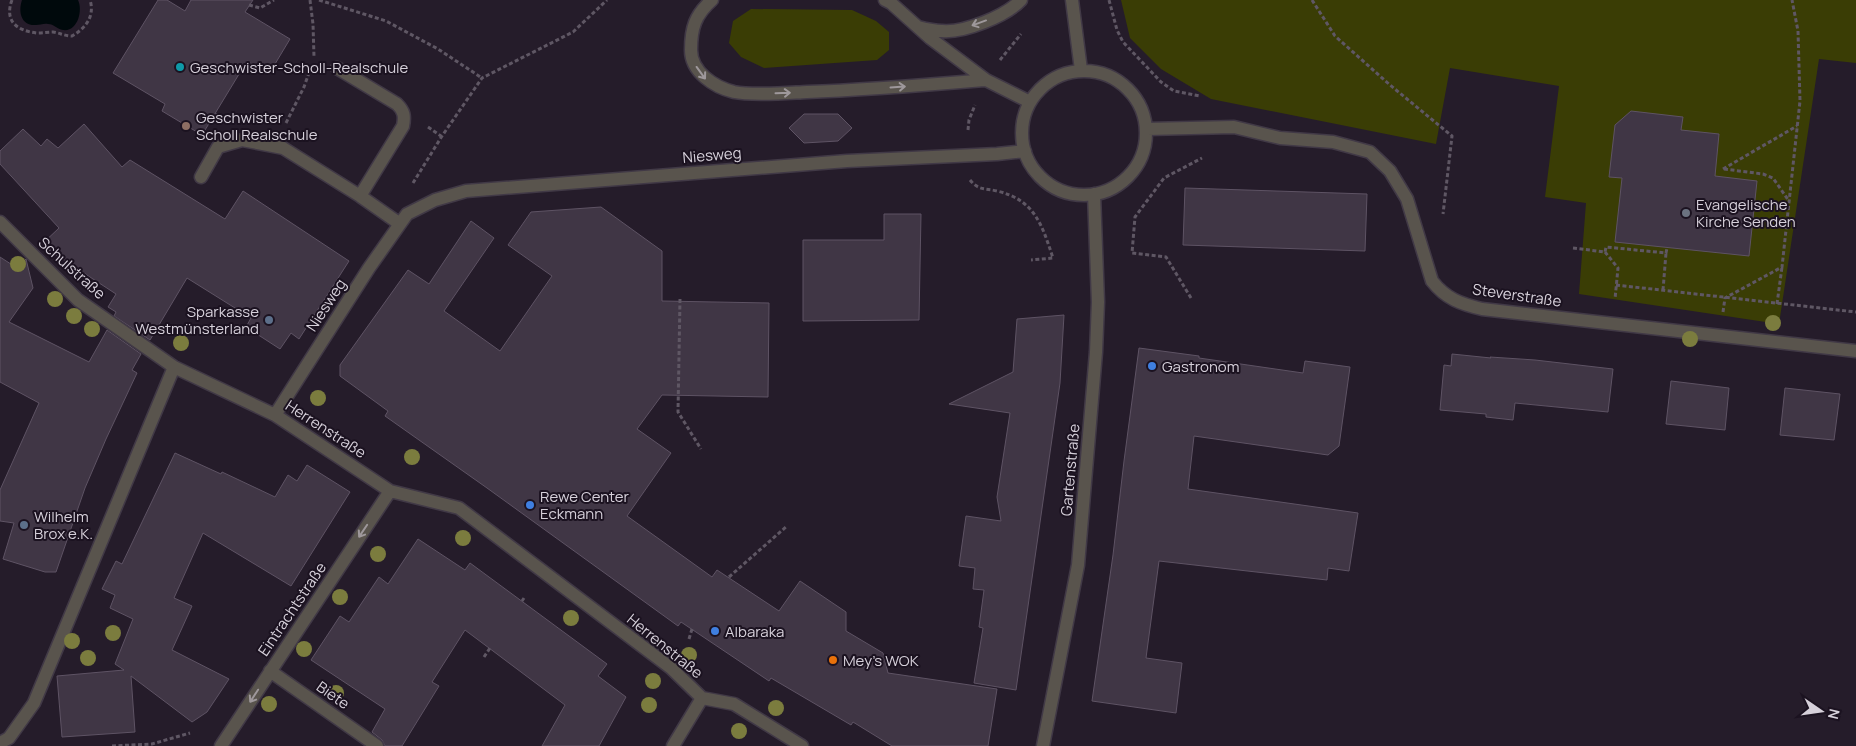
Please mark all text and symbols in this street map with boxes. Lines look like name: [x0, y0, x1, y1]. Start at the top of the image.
one-way arrow: [972, 19, 987, 28]
place label: Geschwister-Scholl-Realschule: [190, 57, 409, 78]
marker: Geschwister-Scholl-Realschule: [174, 61, 186, 73]
one-way arrow: [696, 66, 706, 80]
one-way arrow: [890, 82, 906, 91]
one-way arrow: [775, 88, 791, 97]
place label: Geschwister Scholl Realschule: [196, 107, 318, 145]
marker: Geschwister Scholl Realschule: [180, 120, 192, 132]
street label: Niesweg: [682, 142, 742, 168]
place label: Evangelische Kirche Senden: [1696, 194, 1796, 232]
marker: Evangelische Kirche Senden: [1680, 207, 1692, 219]
street label: Schulstraße: [34, 232, 110, 304]
street label: Niesweg: [301, 275, 351, 335]
street label: Steverstraße: [1471, 278, 1563, 312]
place label: Sparkasse Westmünsterland: [135, 301, 259, 339]
marker: Sparkasse Westmünsterland: [263, 314, 275, 326]
place label: Gastronom: [1162, 356, 1239, 377]
marker: Gastronom: [1146, 360, 1158, 372]
street label: Herrenstraße: [282, 395, 371, 463]
street label: Gartenstraße: [1056, 423, 1085, 517]
place label: Rewe Center Eckmann: [540, 486, 630, 524]
marker: Rewe Center Eckmann: [524, 499, 536, 511]
place label: Wilhelm Brox e.K.: [34, 506, 93, 544]
marker: Wilhelm Brox e.K.: [18, 519, 30, 531]
one-way arrow: [358, 524, 368, 538]
street label: Eintrachtstraße: [253, 558, 331, 660]
street label: Herrenstraße: [623, 609, 708, 683]
place label: Albaraka: [725, 621, 784, 642]
marker: Albaraka: [709, 625, 721, 637]
place label: Mey's WOK: [843, 650, 919, 671]
marker: Mey's WOK: [827, 654, 839, 666]
street label: Biete: [312, 676, 354, 714]
north arrow: [1796, 686, 1846, 736]
one-way arrow: [249, 689, 259, 703]
text: N: [1824, 707, 1845, 721]

